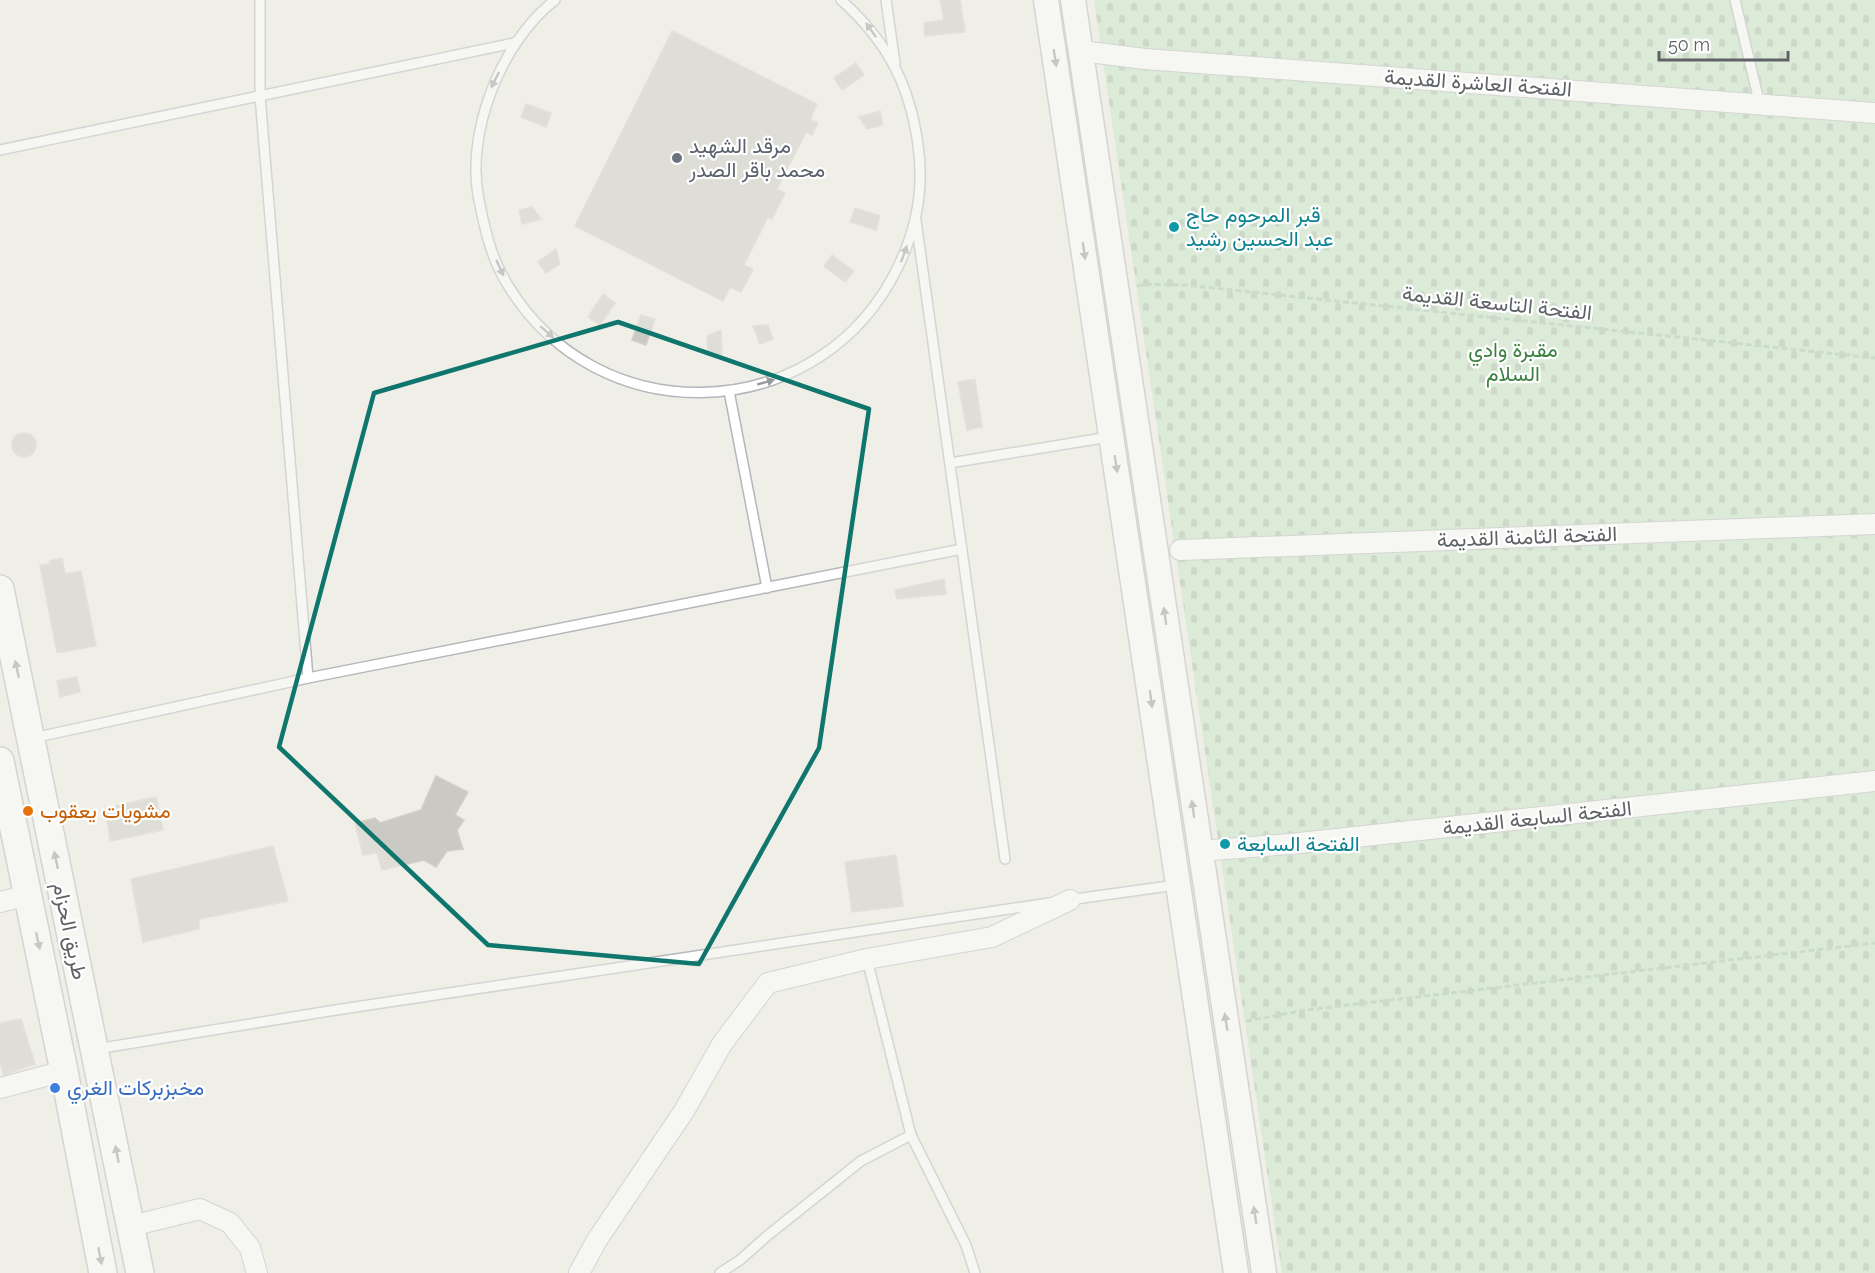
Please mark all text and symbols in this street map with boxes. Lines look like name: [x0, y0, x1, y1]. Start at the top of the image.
one-way arrow: [865, 23, 877, 39]
scale bar: [1659, 24, 1788, 62]
text: 50 m: [1668, 34, 1710, 55]
one-way arrow: [1051, 48, 1060, 67]
street label: الفتحة العاشرة القديمة: [1383, 63, 1573, 103]
one-way arrow: [491, 71, 501, 89]
place label: مرقد الشهيد محمد باقر الصدر: [688, 133, 825, 183]
marker: مرقد الشهيد محمد باقر الصدر: [670, 151, 684, 165]
place label: قبر المرحوم حاج عبد الحسين رشيد: [1186, 202, 1333, 252]
marker: قبر المرحوم حاج عبد الحسين رشيد: [1167, 220, 1181, 234]
one-way arrow: [1079, 241, 1088, 260]
one-way arrow: [900, 244, 910, 262]
one-way arrow: [495, 260, 504, 277]
street label: الفتحة التاسعة القديمة: [1401, 280, 1593, 325]
one-way arrow: [539, 325, 554, 338]
park label: مقبرة وادي السلام: [1468, 337, 1558, 388]
one-way arrow: [757, 377, 775, 386]
one-way arrow: [1111, 455, 1120, 474]
street label: الفتحة الثامنة القديمة: [1436, 521, 1618, 552]
one-way arrow: [1161, 606, 1170, 625]
one-way arrow: [11, 660, 21, 678]
one-way arrow: [1146, 689, 1155, 708]
street label: الفتحة السابعة القديمة: [1441, 795, 1633, 840]
place label: مشويات يعقوب: [40, 798, 171, 824]
one-way arrow: [1189, 799, 1198, 818]
marker: مشويات يعقوب: [21, 804, 35, 818]
place label: الفتحة السابعة: [1237, 831, 1360, 856]
marker: الفتحة السابعة: [1218, 837, 1232, 851]
one-way arrow: [51, 850, 60, 869]
street label: طريق الحزام: [46, 880, 93, 982]
one-way arrow: [34, 932, 43, 951]
one-way arrow: [1222, 1013, 1231, 1032]
place label: مخبزبركات الغري: [67, 1075, 204, 1105]
marker: مخبزبركات الغري: [48, 1081, 62, 1095]
one-way arrow: [111, 1144, 121, 1163]
one-way arrow: [1251, 1206, 1260, 1225]
one-way arrow: [96, 1247, 105, 1266]

